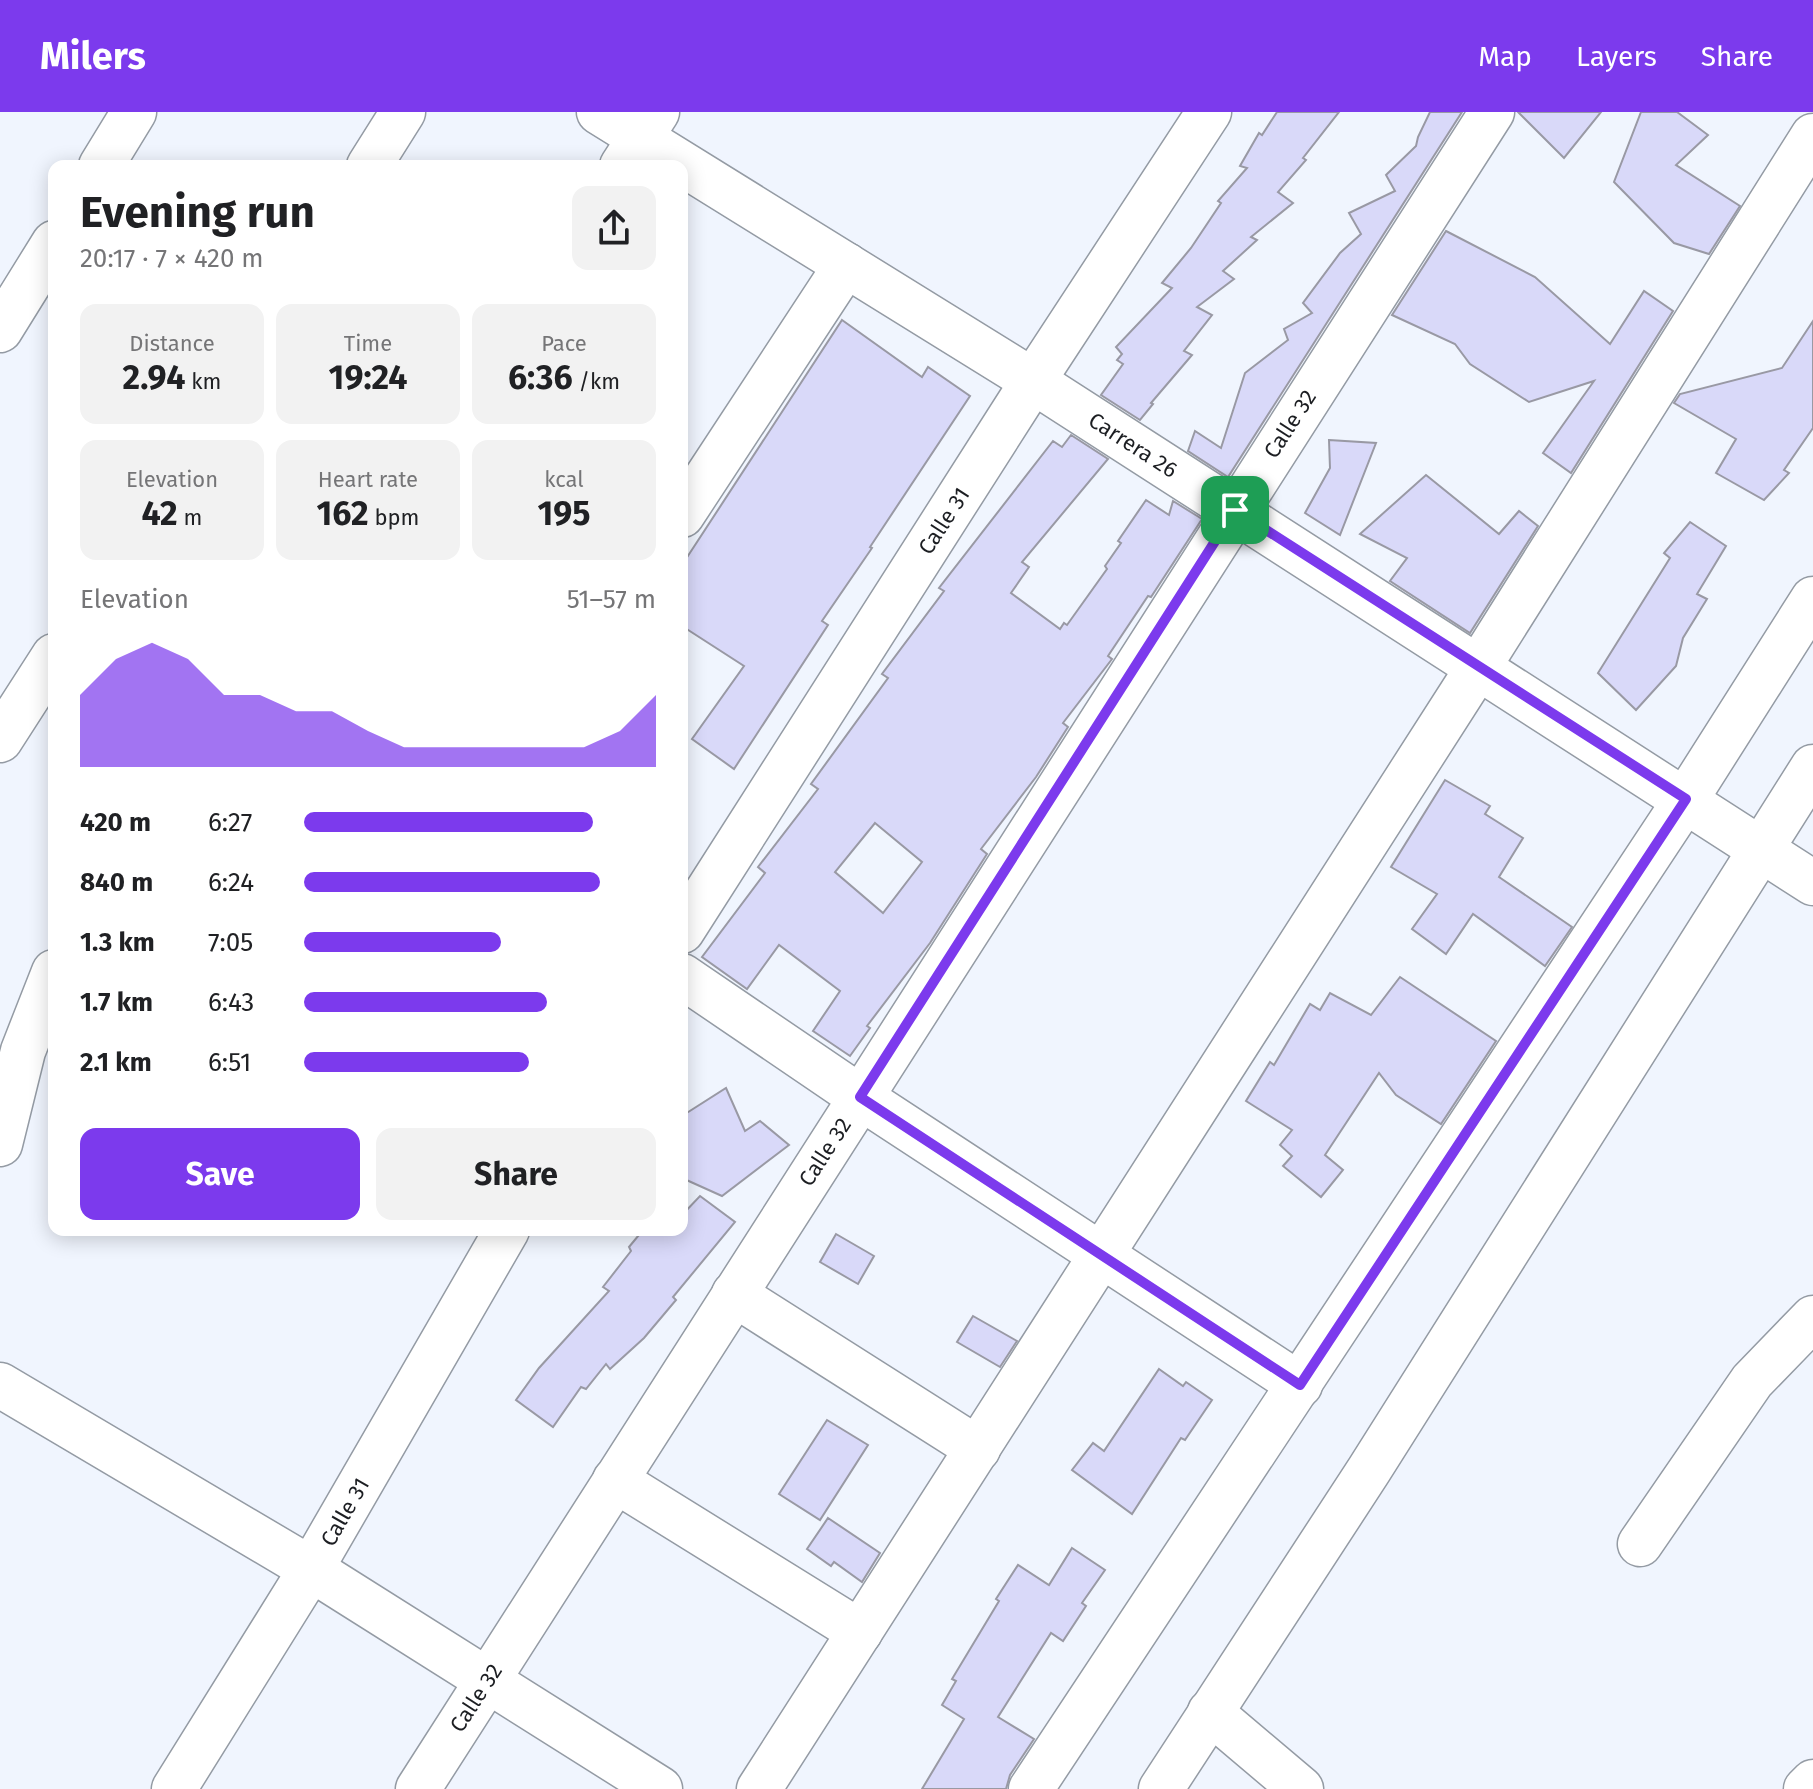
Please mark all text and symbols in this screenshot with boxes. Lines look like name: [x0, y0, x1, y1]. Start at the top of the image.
text: Milers: [40, 33, 146, 79]
text: Map: [1478, 40, 1532, 73]
text: Layers: [1576, 40, 1657, 73]
text: Share: [1701, 40, 1773, 73]
text: Evening run: [80, 186, 315, 239]
button: share: [572, 186, 656, 270]
text: 20:17 · 7 × 420 m: [80, 243, 264, 274]
text: Distance: [129, 330, 215, 357]
text: Time: [344, 330, 392, 357]
text: Pace: [541, 330, 587, 357]
text: 2.94: [123, 357, 185, 398]
text: 19:24: [329, 357, 407, 398]
text: 6:36: [508, 357, 573, 398]
text: km: [185, 368, 221, 395]
text: /km: [573, 368, 620, 395]
street label: Calle 32: [1258, 385, 1322, 463]
street label: Carrera 26: [1083, 406, 1183, 484]
text: Elevation: [126, 466, 218, 493]
text: Heart rate: [318, 466, 418, 493]
text: kcal: [544, 466, 584, 493]
pin: [1201, 476, 1269, 544]
street label: Calle 31: [912, 482, 976, 560]
icon: arrive: [1213, 488, 1257, 532]
text: 42: [142, 493, 178, 534]
text: 162: [317, 493, 369, 534]
text: 195: [537, 493, 591, 534]
text: m: [178, 504, 202, 531]
text: bpm: [369, 504, 419, 531]
text: Elevation: [80, 584, 189, 615]
text: 51–57 m: [567, 584, 656, 615]
text: 420 m: [80, 807, 151, 838]
text: 6:27: [208, 807, 252, 838]
text: 840 m: [80, 867, 153, 898]
text: 6:24: [208, 867, 254, 898]
text: 1.3 km: [80, 927, 155, 958]
text: 7:05: [208, 927, 253, 958]
text: 1.7 km: [80, 987, 153, 1018]
text: 6:43: [208, 987, 254, 1018]
text: 2.1 km: [80, 1047, 152, 1078]
text: 6:51: [208, 1047, 251, 1078]
street label: Calle 32: [793, 1113, 857, 1191]
button: Save: [80, 1128, 360, 1220]
button: Share: [376, 1128, 656, 1220]
street label: Calle 31: [315, 1473, 375, 1551]
street label: Calle 32: [444, 1659, 508, 1737]

